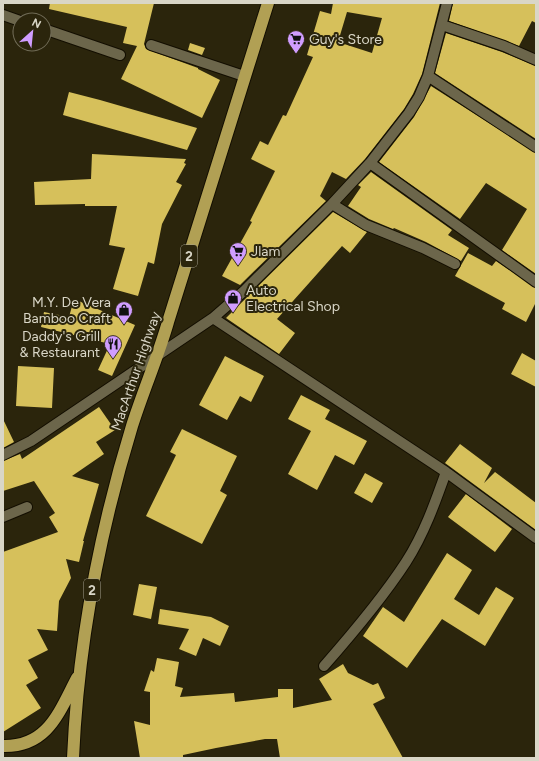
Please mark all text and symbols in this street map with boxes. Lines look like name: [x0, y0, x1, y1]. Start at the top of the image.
north arrow: [12, 12, 52, 52]
text: N: [30, 16, 43, 31]
supermarket icon: Guy's Store: [286, 29, 306, 54]
place label: Guy's Store: [309, 31, 382, 48]
supermarket icon: Jlam: [228, 241, 248, 266]
place label: Jlam: [251, 243, 280, 260]
road number: 2: [181, 245, 197, 267]
place label: Auto Electrical Shop: [246, 282, 340, 315]
shop icon: Auto Electrical Shop: [223, 288, 243, 313]
place label: M.Y. De Vera Bamboo Craft: [23, 294, 111, 327]
shop icon: M.Y. De Vera Bamboo Craft: [114, 300, 134, 325]
street label: MacArthur Highway: [108, 309, 165, 433]
place label: Daddy's Grill & Restaurant: [19, 328, 100, 361]
restaurant icon: Daddy's Grill & Restaurant: [103, 334, 123, 359]
road number: 2: [84, 579, 100, 601]

